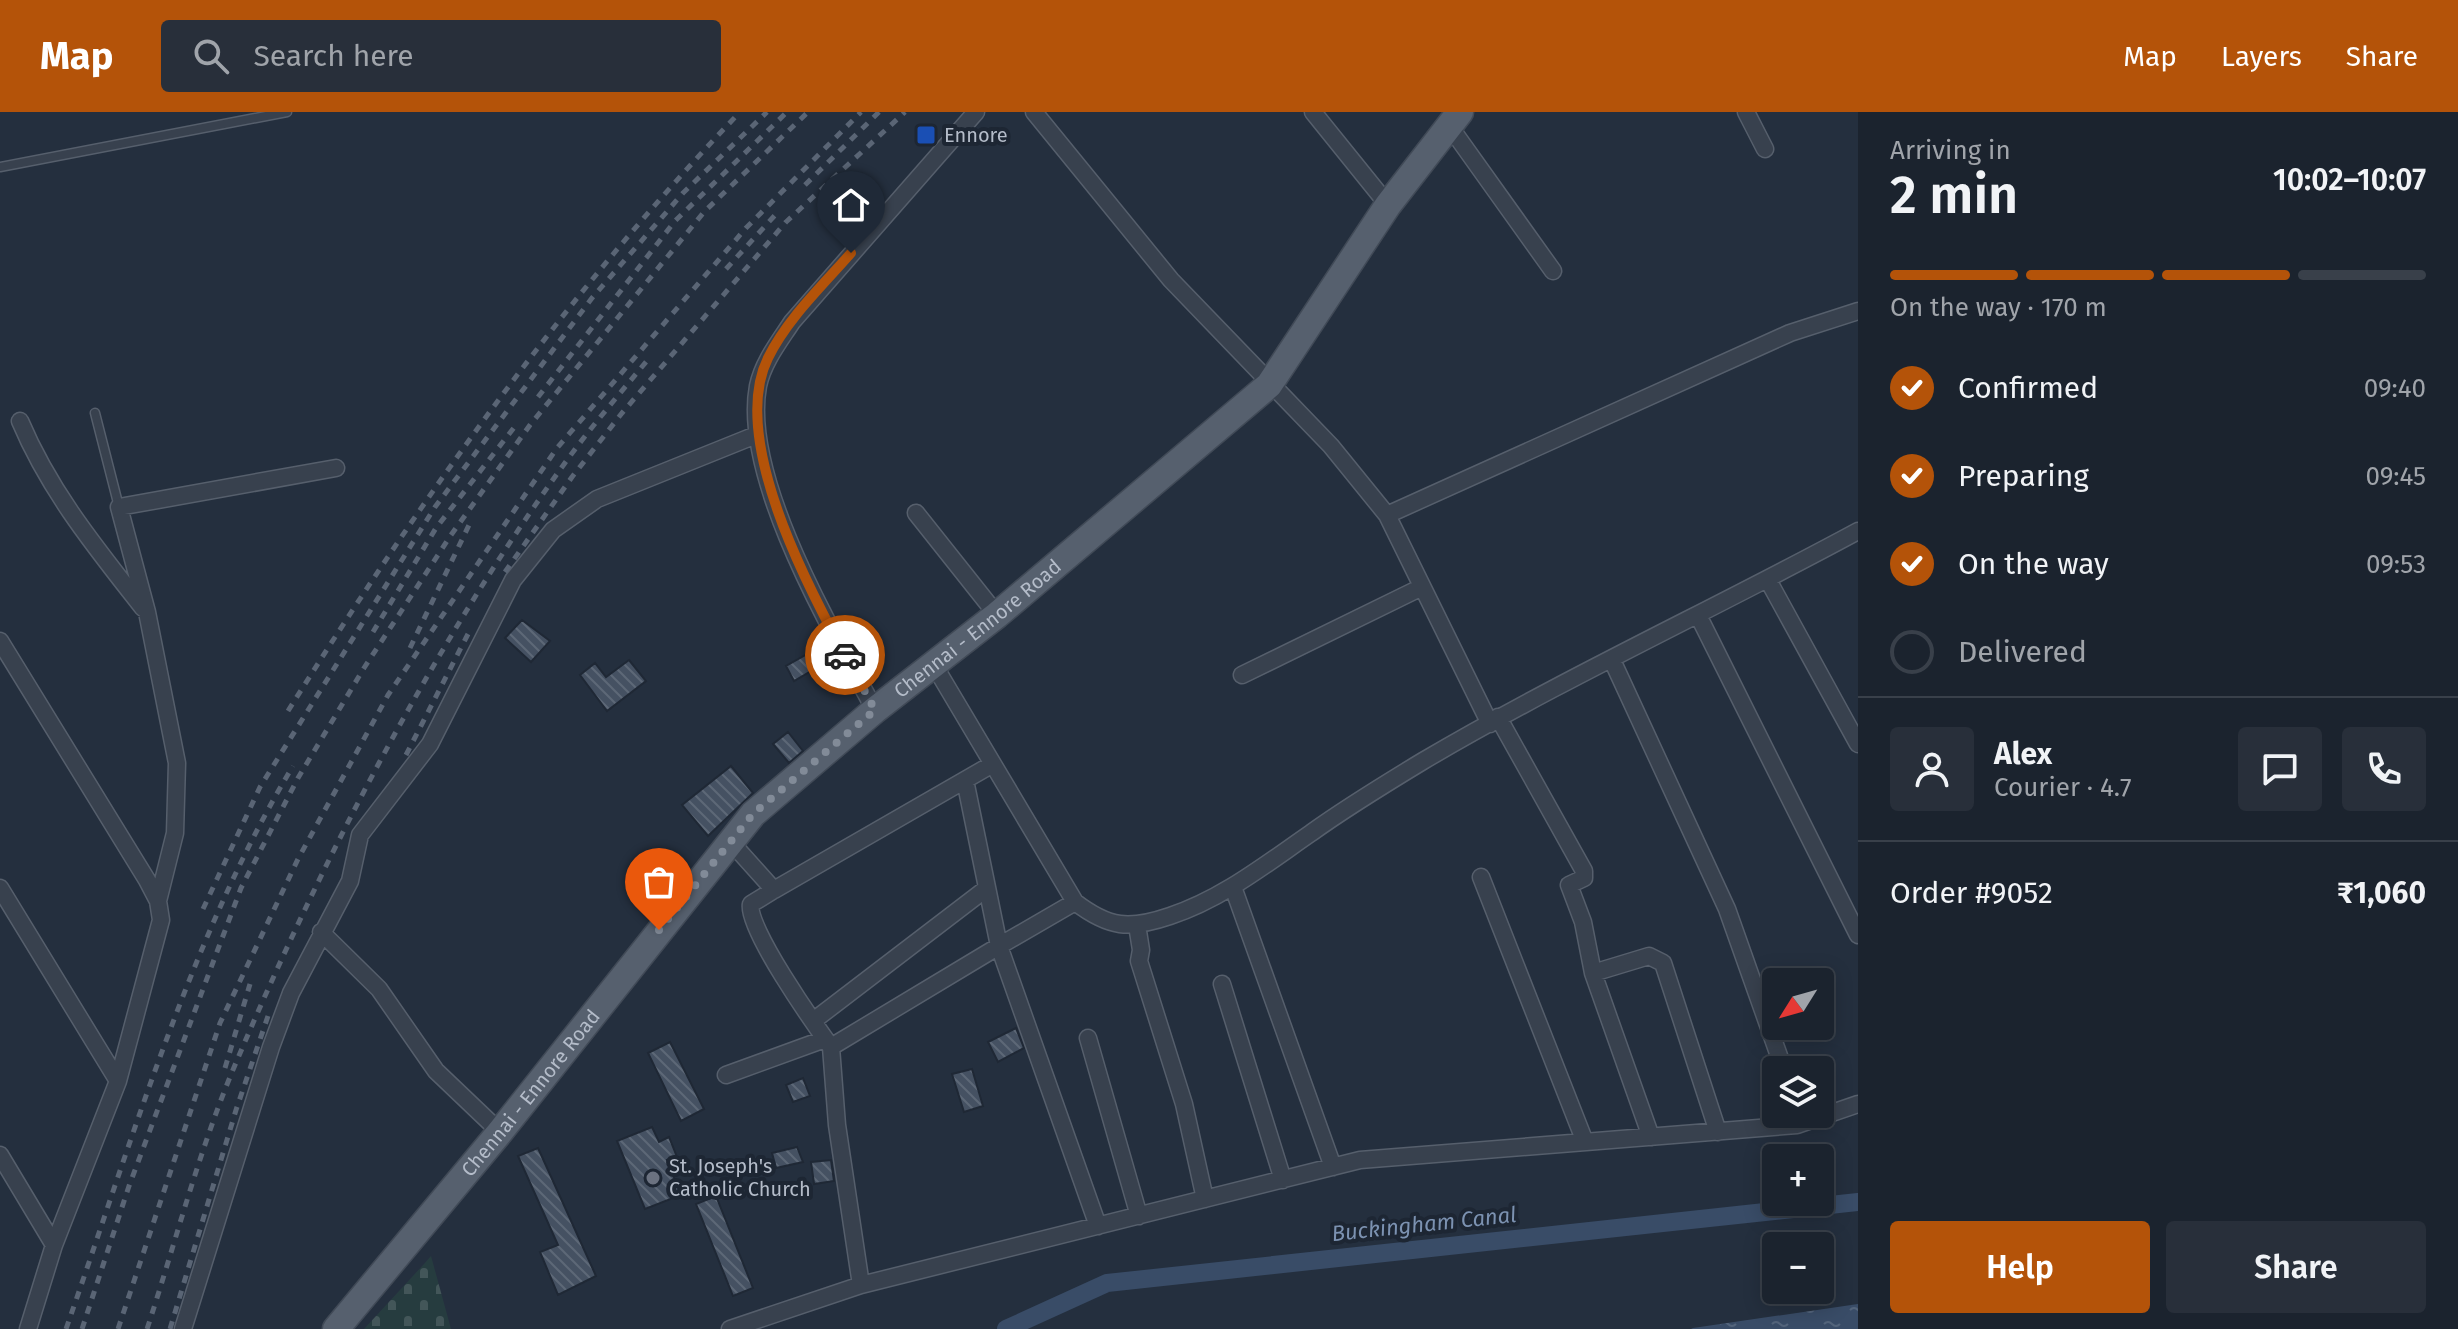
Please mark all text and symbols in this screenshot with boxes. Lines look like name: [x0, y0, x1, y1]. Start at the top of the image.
search box: [161, 20, 721, 92]
text: Map: [40, 33, 113, 79]
icon: search: [189, 34, 233, 78]
text: Search here: [253, 38, 414, 74]
text: Map: [2123, 40, 2177, 73]
text: Layers: [2221, 40, 2302, 73]
text: Share: [2346, 40, 2418, 73]
place label: Ennore: [944, 123, 1008, 147]
marker: Ennore: [915, 124, 937, 146]
text: Arriving in: [1890, 135, 2011, 166]
text: 10:02–10:07: [2273, 162, 2426, 198]
text: 2 min: [1890, 164, 2018, 227]
pin: [817, 171, 885, 253]
icon: home: [829, 183, 873, 227]
text: On the way · 170 m: [1890, 292, 2107, 323]
icon: check: [1890, 366, 1934, 410]
text: Confirmed: [1958, 370, 2098, 406]
text: 09:40: [2364, 373, 2426, 404]
icon: check: [1890, 454, 1934, 498]
text: Preparing: [1958, 458, 2089, 494]
text: 09:45: [2365, 461, 2426, 492]
icon: check: [1890, 542, 1934, 586]
text: On the way: [1958, 546, 2109, 582]
text: 09:53: [2366, 549, 2426, 580]
street label: Chennai - Ennore Road: [889, 554, 1066, 703]
courier: [805, 615, 885, 695]
icon: car: [823, 633, 867, 677]
text: Delivered: [1958, 634, 2087, 670]
button: person: [1890, 727, 1974, 811]
button: chat: [2238, 727, 2322, 811]
button: phone: [2342, 727, 2426, 811]
text: Alex: [1994, 736, 2052, 772]
text: Courier · 4.7: [1994, 772, 2132, 803]
pin: [625, 848, 693, 930]
icon: bag: [637, 860, 681, 904]
text: Order #9052: [1890, 875, 2053, 911]
text: ₹1,060: [2337, 875, 2426, 911]
north arrow: [1762, 968, 1834, 1040]
map controls: [1762, 968, 1834, 1304]
street label: Chennai - Ennore Road: [456, 1004, 605, 1181]
button: layers: [1762, 1056, 1834, 1128]
button: +: [1762, 1144, 1834, 1216]
place label: St. Joseph's Catholic Church: [669, 1154, 811, 1201]
marker: St. Joseph's Catholic Church: [644, 1169, 662, 1187]
water label: Buckingham Canal: [1330, 1201, 1518, 1247]
button: Help: [1890, 1221, 2150, 1313]
button: Share: [2166, 1221, 2426, 1313]
button: −: [1762, 1232, 1834, 1304]

